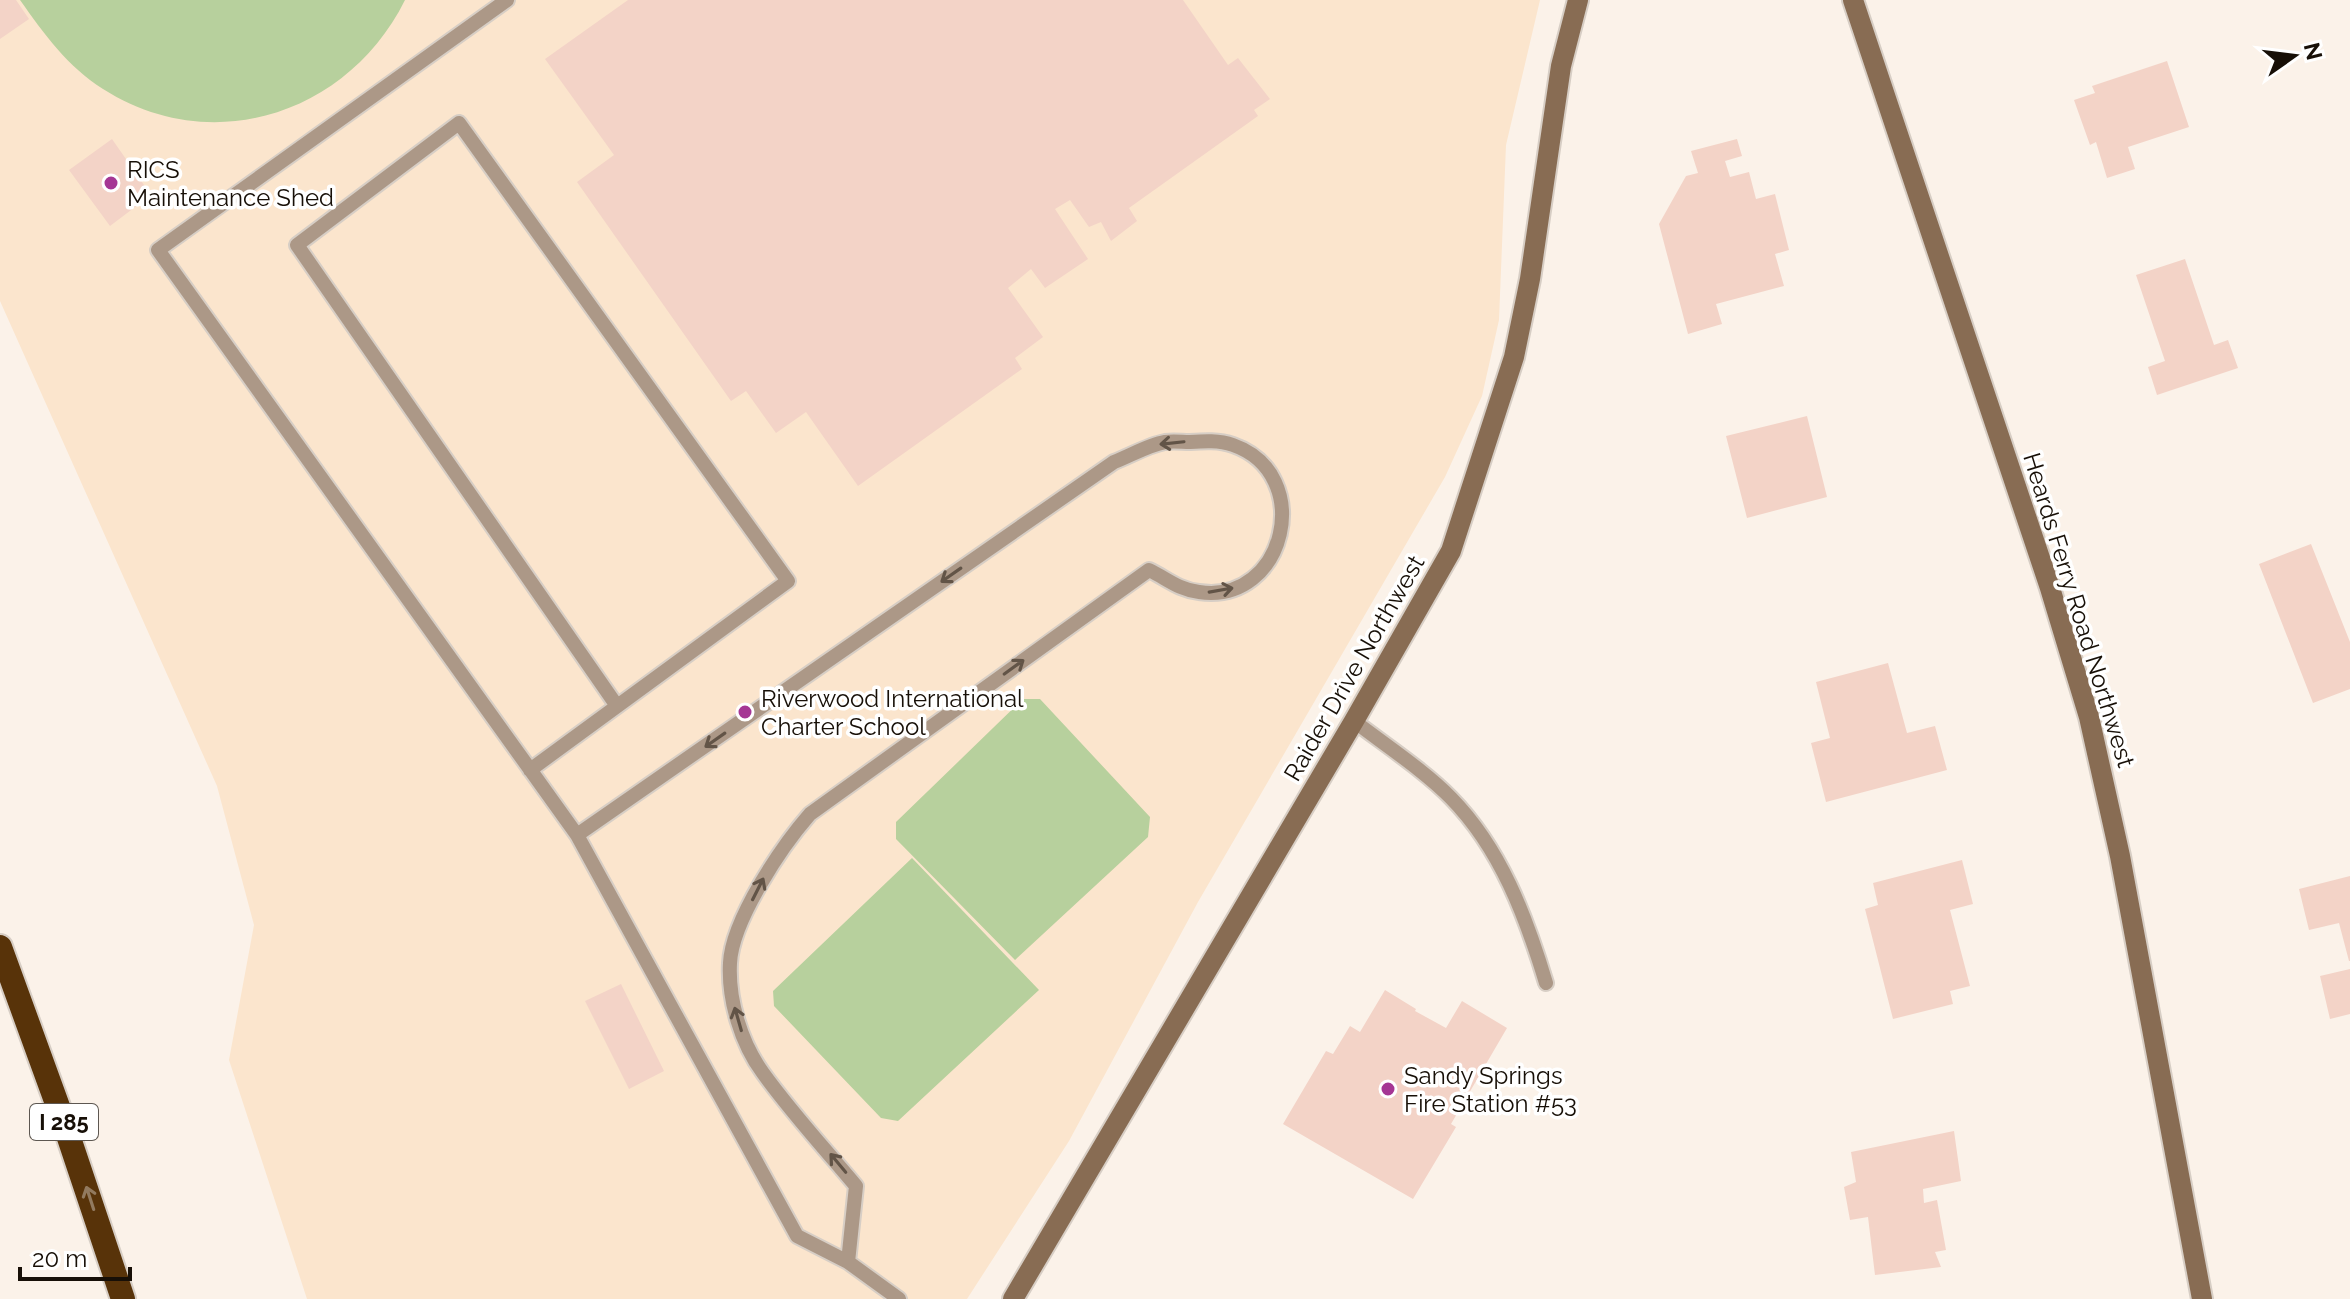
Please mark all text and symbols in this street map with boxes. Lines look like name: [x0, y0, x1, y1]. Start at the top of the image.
north arrow: [2254, 16, 2334, 96]
text: N: [2299, 40, 2328, 62]
place label: RICS Maintenance Shed: [127, 155, 334, 212]
marker: RICS Maintenance Shed: [102, 174, 120, 192]
one-way arrow: [1159, 436, 1186, 451]
street label: Heards Ferry Road Northwest: [2017, 449, 2141, 771]
street label: Raider Drive Northwest: [1278, 550, 1430, 786]
one-way arrow: [941, 567, 963, 583]
one-way arrow: [1208, 582, 1233, 597]
one-way arrow: [1003, 659, 1025, 675]
place label: Riverwood International Charter School: [761, 684, 1024, 741]
marker: Riverwood International Charter School: [736, 703, 754, 721]
one-way arrow: [704, 732, 726, 748]
one-way arrow: [751, 878, 766, 902]
one-way arrow: [730, 1006, 745, 1032]
place label: Sandy Springs Fire Station #53: [1404, 1061, 1577, 1118]
marker: Sandy Springs Fire Station #53: [1379, 1080, 1397, 1098]
road number: I 285: [30, 1104, 98, 1140]
one-way arrow: [829, 1154, 847, 1174]
one-way arrow: [81, 1186, 96, 1211]
scale bar: [20, 1231, 130, 1281]
text: 20 m: [32, 1244, 87, 1273]

